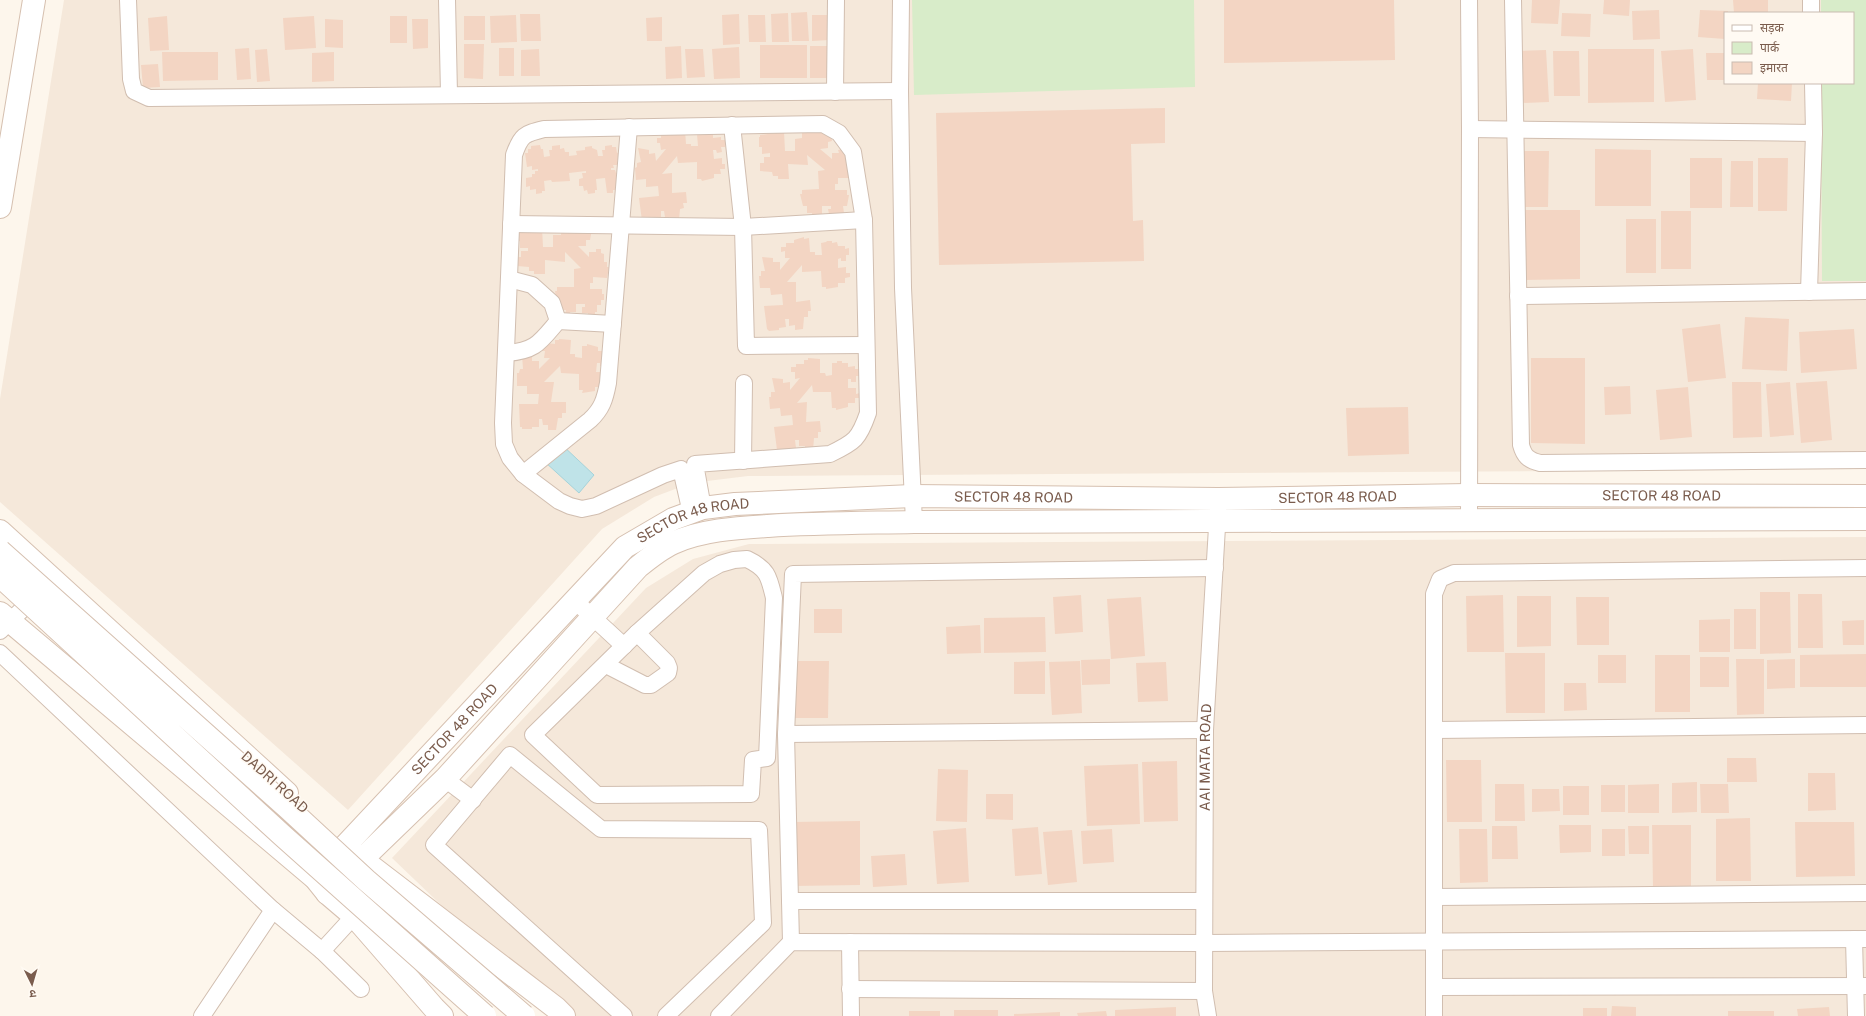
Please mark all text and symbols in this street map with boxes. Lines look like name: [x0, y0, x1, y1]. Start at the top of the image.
legend: [1724, 12, 1854, 84]
text: सड़क: [1760, 21, 1785, 35]
text: पार्क: [1760, 41, 1780, 55]
text: इमारत: [1760, 61, 1789, 75]
street label: SECTOR 48 ROAD: [1602, 487, 1721, 504]
street label: SECTOR 48 ROAD: [954, 488, 1073, 506]
street label: SECTOR 48 ROAD: [1278, 488, 1397, 506]
street label: SECTOR 48 ROAD: [634, 495, 750, 546]
street label: SECTOR 48 ROAD: [408, 680, 501, 778]
street label: AAI MATA ROAD: [1197, 703, 1215, 811]
street label: DADRI ROAD: [238, 748, 312, 816]
north arrow: [12, 964, 52, 1004]
text: उ: [29, 988, 37, 1000]

